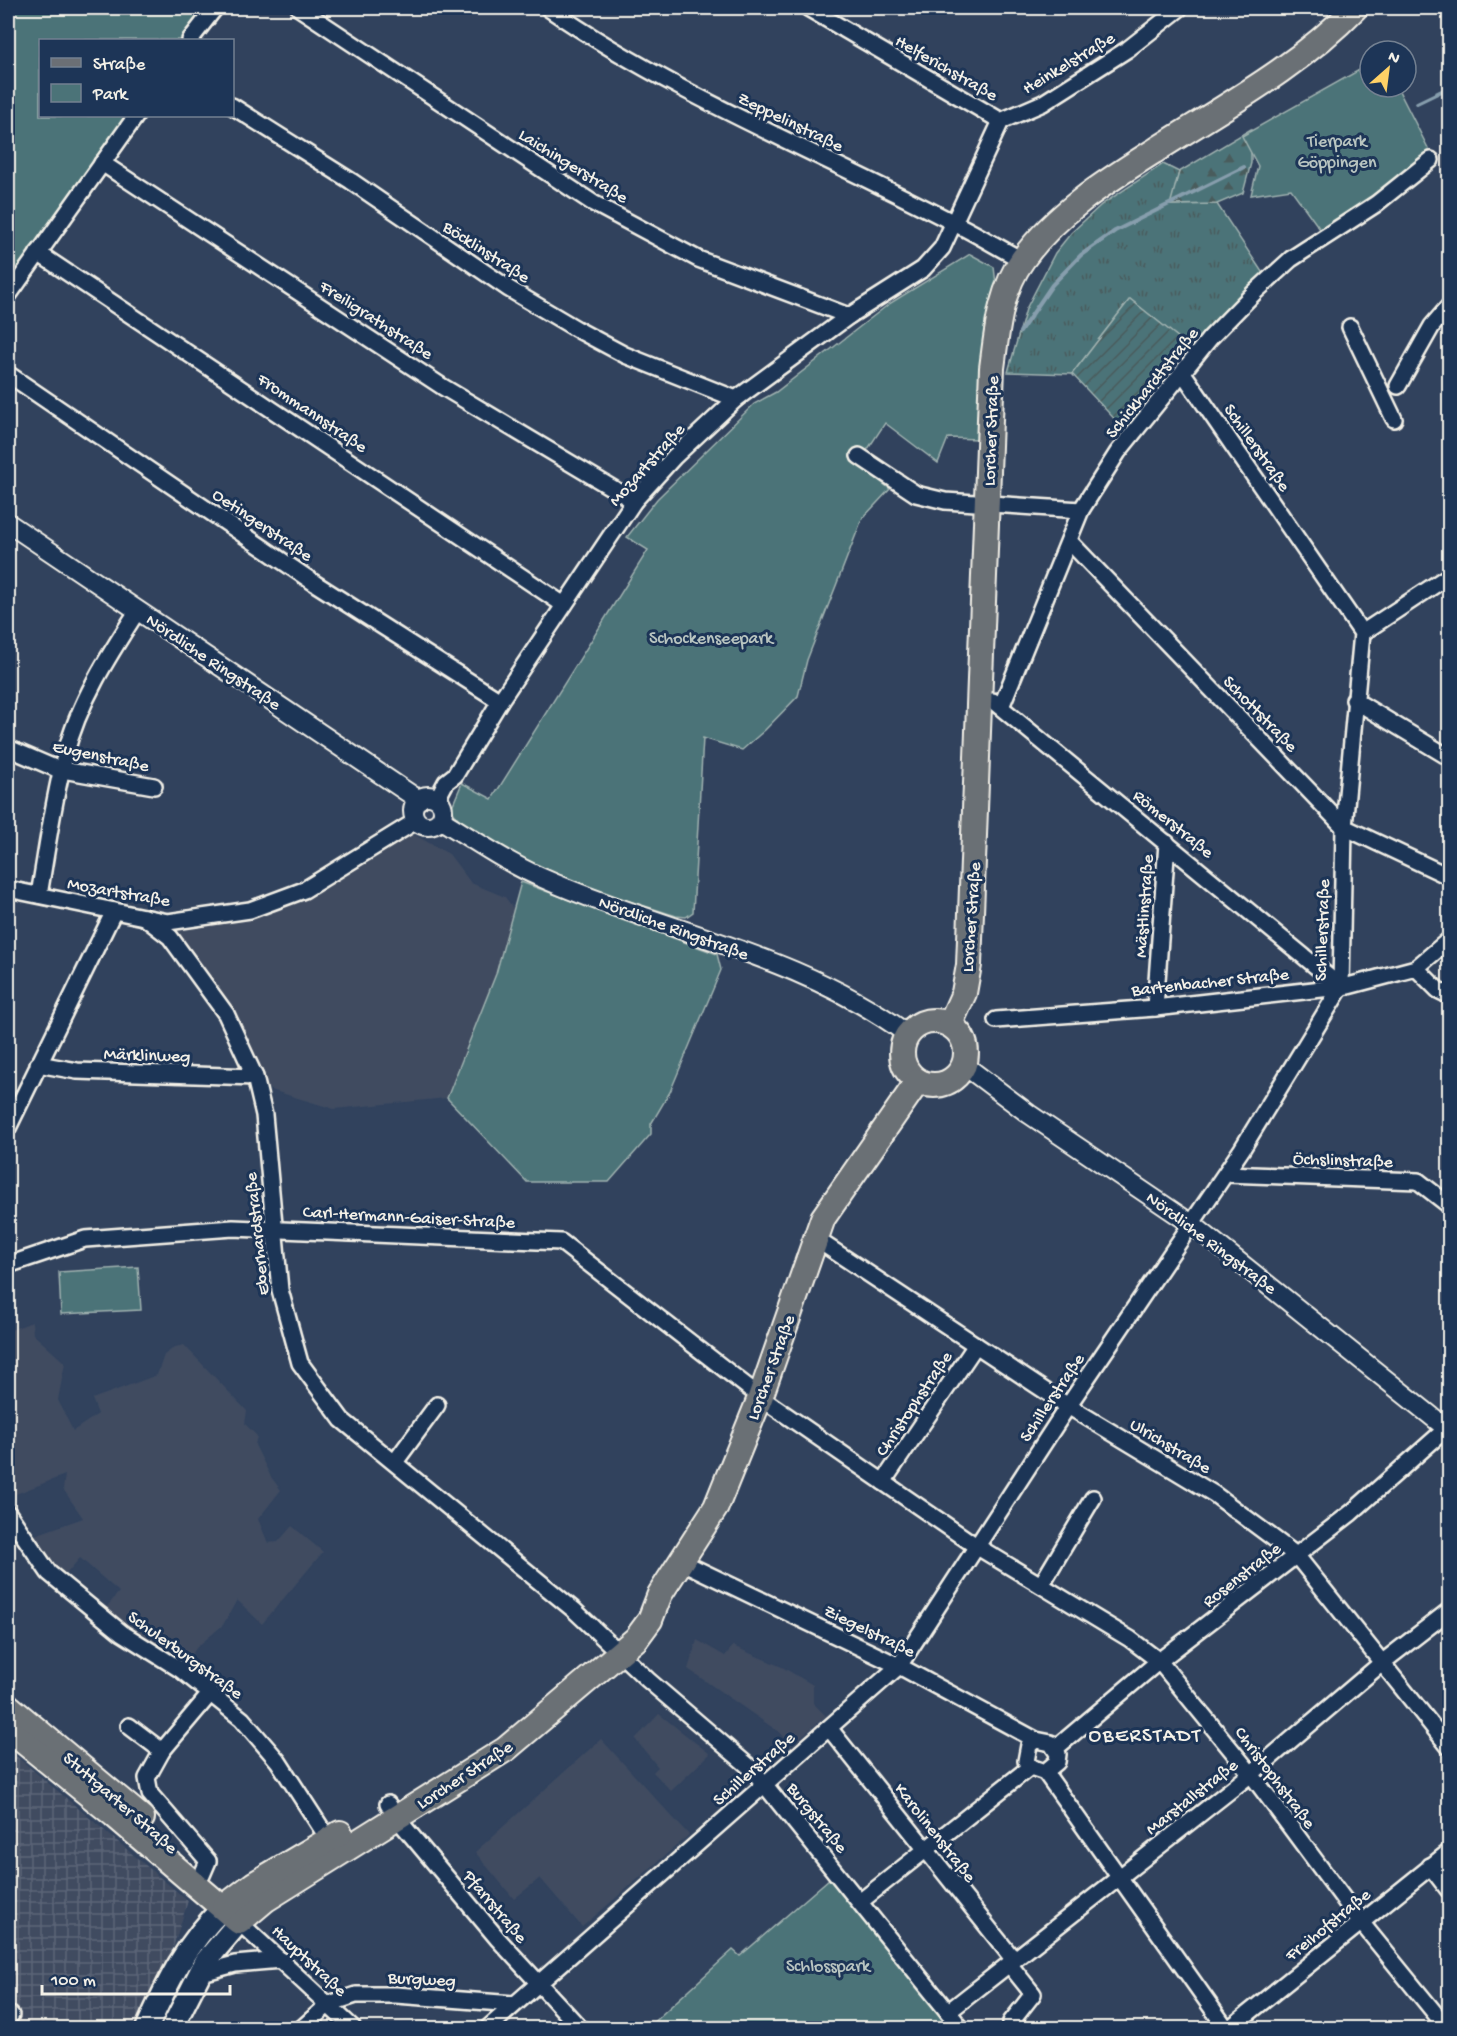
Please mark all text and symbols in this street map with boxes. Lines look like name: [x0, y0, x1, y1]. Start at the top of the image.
street label: Heinkelstraße: [1019, 28, 1120, 100]
street label: Helferichstraße: [891, 31, 1001, 107]
legend: [39, 39, 234, 117]
north arrow: [1358, 39, 1418, 99]
text: N: [1384, 48, 1403, 70]
text: Straße: [93, 55, 146, 76]
text: Park: [92, 85, 129, 106]
street label: Zeppelinstraße: [734, 89, 847, 158]
street label: Laichingerstraße: [514, 125, 632, 210]
park label: Tierpark Göppingen: [1298, 132, 1377, 174]
street label: Böcklinstraße: [437, 217, 534, 289]
street label: Freiligrathstraße: [314, 276, 437, 366]
street label: Schickhardtstraße: [1102, 323, 1205, 443]
street label: Frommannstraße: [252, 369, 371, 459]
street label: Lorcher Straße: [980, 375, 1005, 487]
street label: Schillerstraße: [1218, 401, 1294, 497]
street label: Mozartstraße: [605, 419, 691, 511]
street label: Oetingerstraße: [207, 485, 316, 568]
street label: Nördliche Ringstraße: [141, 610, 285, 716]
park label: Schockenseepark: [649, 629, 775, 650]
street label: Schottstraße: [1217, 672, 1302, 758]
street label: Eugenstraße: [50, 737, 151, 778]
street label: Römerstraße: [1128, 786, 1218, 864]
street label: Mästlinstraße: [1131, 853, 1160, 959]
street label: Lorcher Straße: [958, 861, 987, 973]
street label: Mozartstraße: [66, 874, 172, 913]
street label: Schillerstraße: [1311, 878, 1336, 982]
street label: Nördliche Ringstraße: [595, 892, 752, 966]
street label: Bartenbacher Straße: [1129, 965, 1291, 1002]
street label: Märklinweg: [103, 1044, 191, 1069]
street label: Öchslinstraße: [1292, 1149, 1394, 1174]
street label: Eberhardstraße: [242, 1171, 275, 1296]
street label: Nördliche Ringstraße: [1141, 1188, 1280, 1300]
street label: Carl-Hermann-Gaiser-Straße: [302, 1202, 516, 1235]
street label: Lorcher Straße: [744, 1312, 801, 1423]
street label: Christophstraße: [872, 1347, 958, 1461]
street label: Schillerstraße: [1016, 1350, 1091, 1447]
street label: Ulrichstraße: [1125, 1415, 1215, 1480]
street label: Rosenstraße: [1199, 1538, 1287, 1613]
street label: Ziegelstraße: [820, 1601, 919, 1664]
street label: Schulerburgstraße: [123, 1607, 247, 1705]
street label: Christophstraße: [1229, 1723, 1320, 1834]
district label: OBERSTADT: [1089, 1725, 1201, 1750]
street label: Schillerstraße: [709, 1728, 801, 1811]
street label: Lorcher Straße: [413, 1737, 518, 1815]
street label: Stuttgarter Straße: [58, 1748, 182, 1860]
street label: Marstallstraße: [1142, 1755, 1243, 1841]
street label: Burgstraße: [781, 1778, 851, 1859]
street label: Karolinenstraße: [889, 1780, 980, 1888]
street label: Pfarrstraße: [457, 1866, 531, 1949]
street label: Freihofstraße: [1281, 1885, 1376, 1967]
street label: Hauptstraße: [266, 1922, 351, 2003]
park label: Schlosspark: [786, 1957, 872, 1978]
scale bar: [42, 1958, 230, 1996]
street label: Burgweg: [386, 1968, 456, 1993]
text: 100 m: [50, 1971, 96, 1992]

